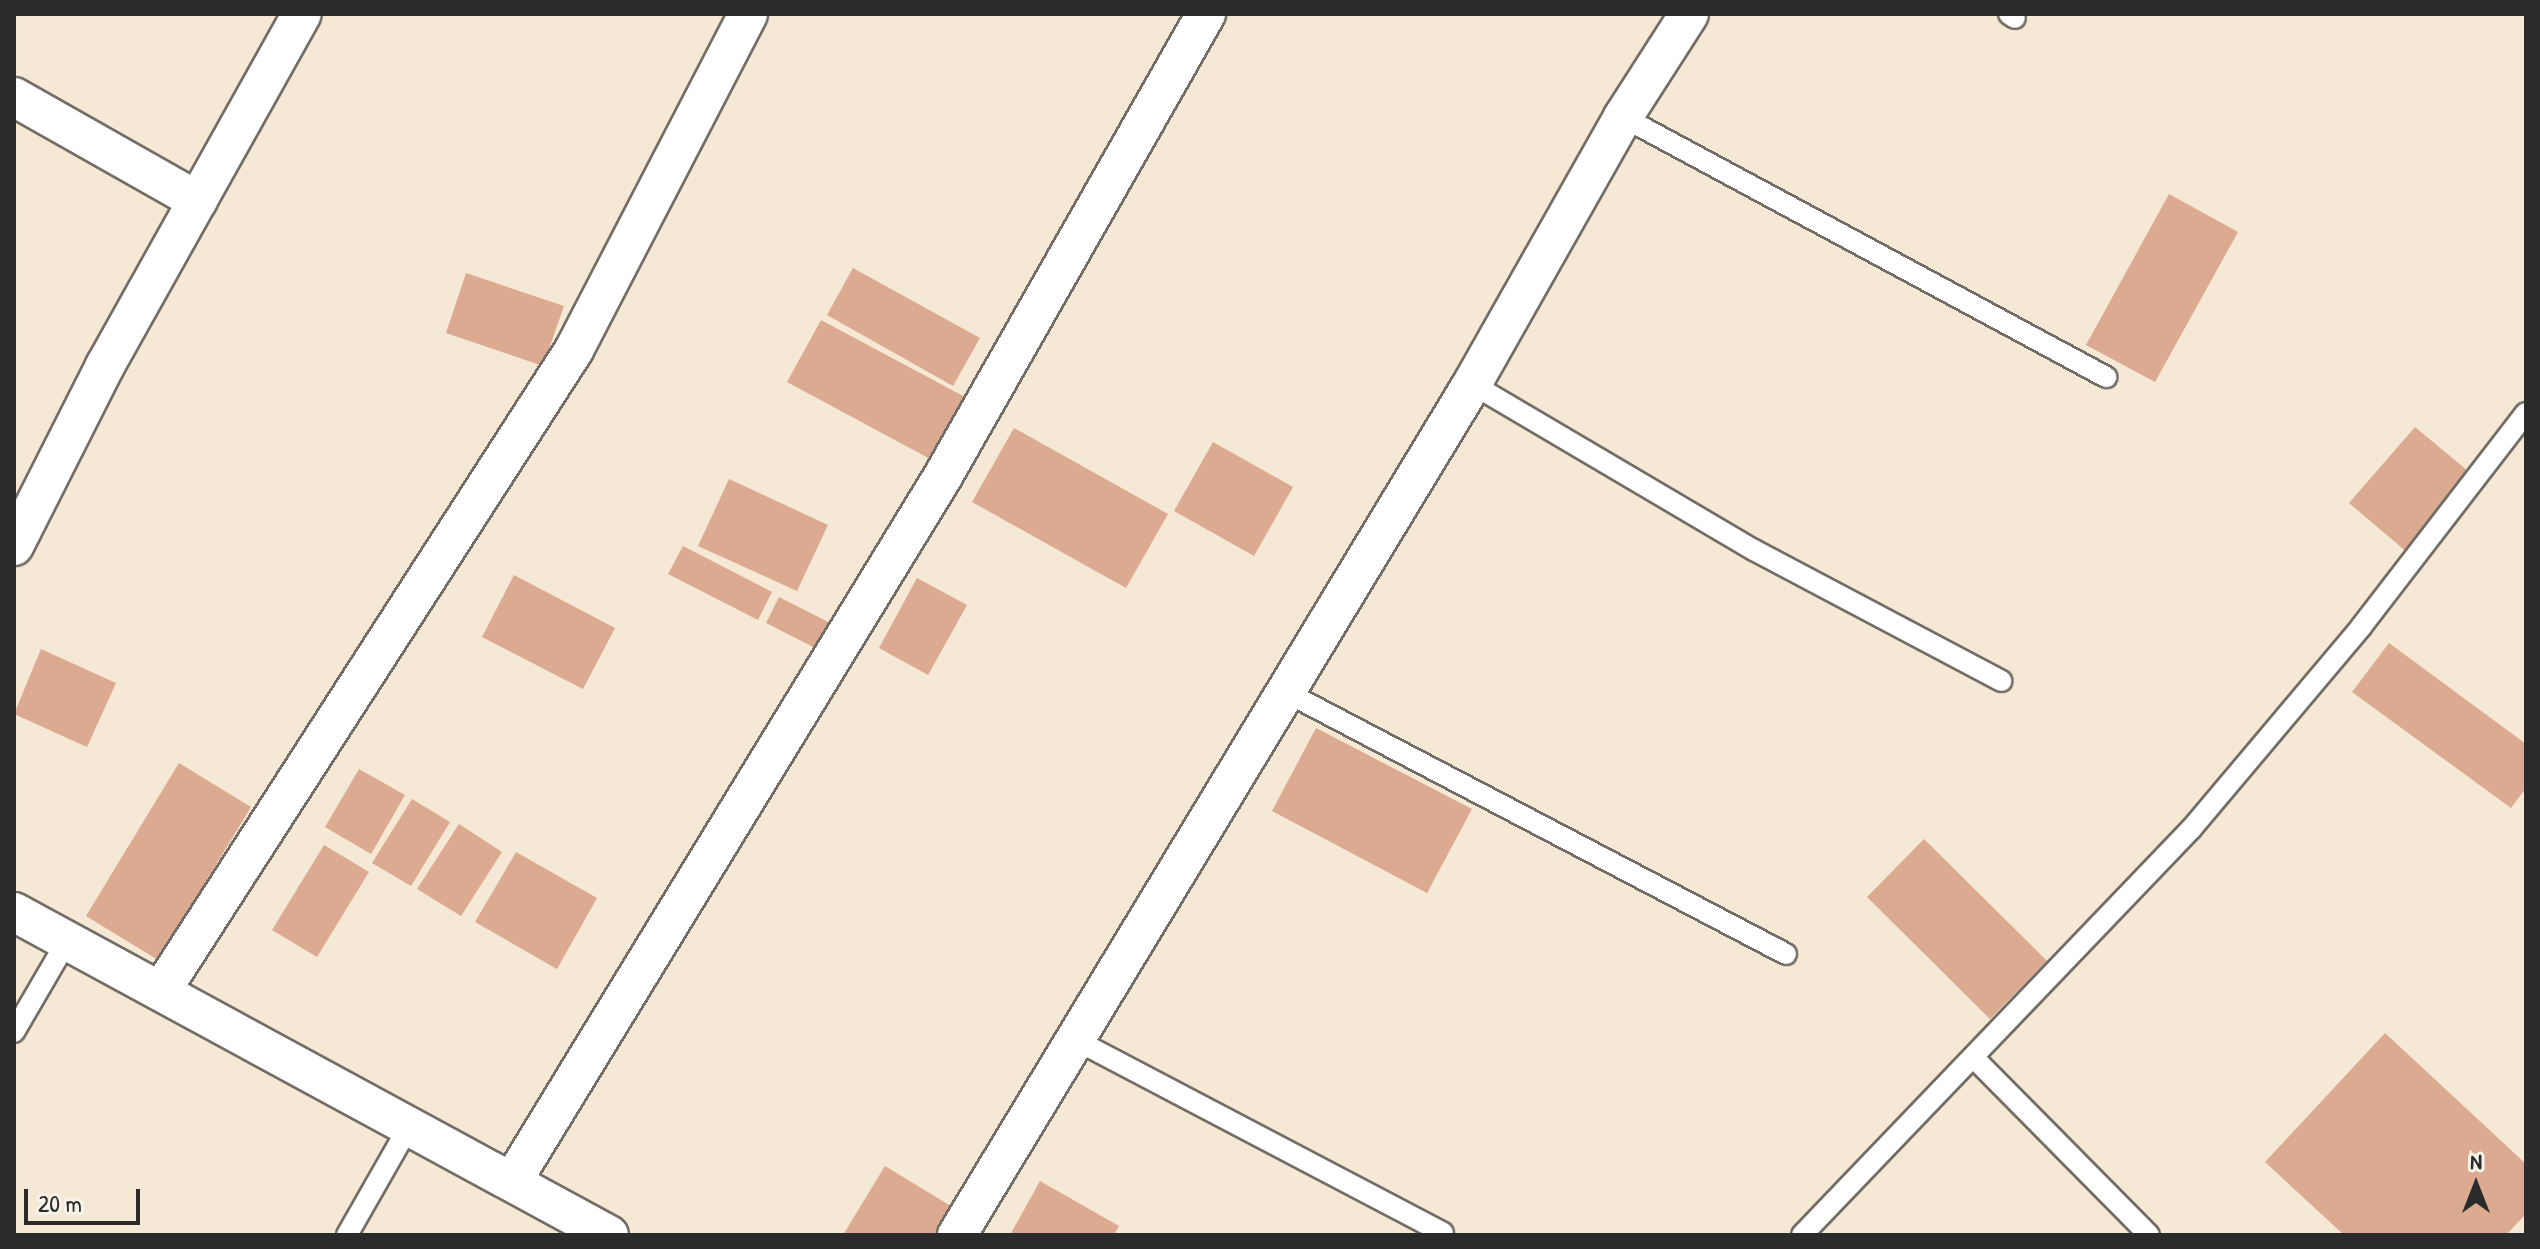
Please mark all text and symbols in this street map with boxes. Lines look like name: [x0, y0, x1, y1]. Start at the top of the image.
north arrow: [2436, 1145, 2516, 1225]
text: N: [2470, 1146, 2482, 1176]
scale bar: [28, 1173, 144, 1223]
text: 20 m: [38, 1187, 82, 1219]

